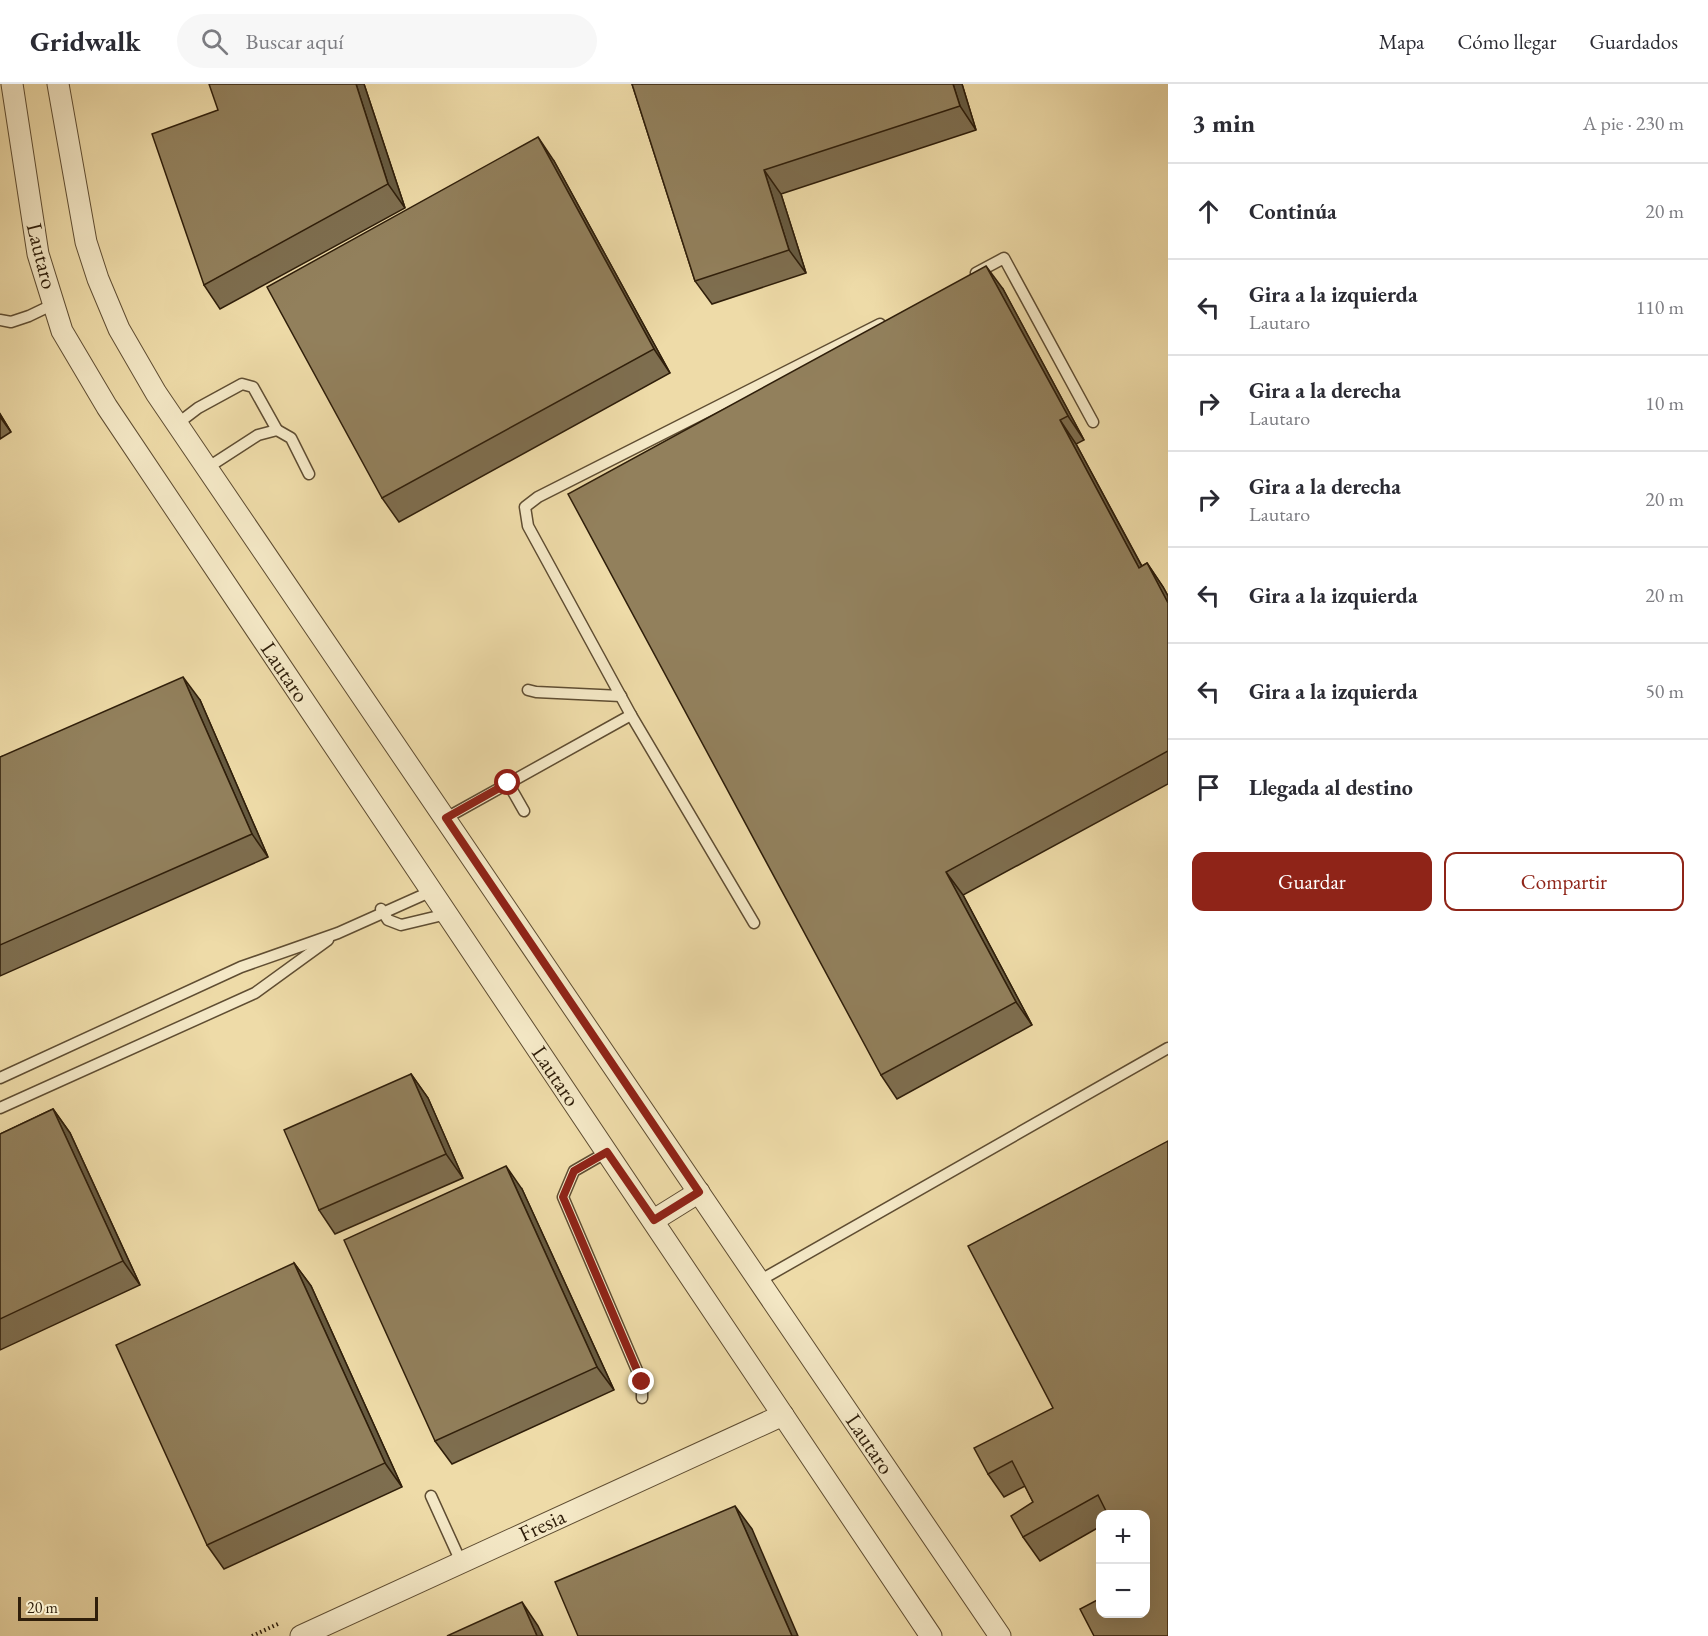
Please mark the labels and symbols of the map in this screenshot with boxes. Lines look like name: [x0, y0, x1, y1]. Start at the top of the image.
street label: Lautaro: [20, 220, 64, 292]
street label: Lautaro: [254, 636, 316, 708]
route start: [494, 769, 520, 795]
street label: Lautaro: [525, 1040, 587, 1112]
route end: [628, 1368, 654, 1394]
street label: Lautaro: [839, 1408, 901, 1480]
street label: Fresia: [514, 1502, 570, 1548]
scale bar: [18, 1594, 98, 1622]

